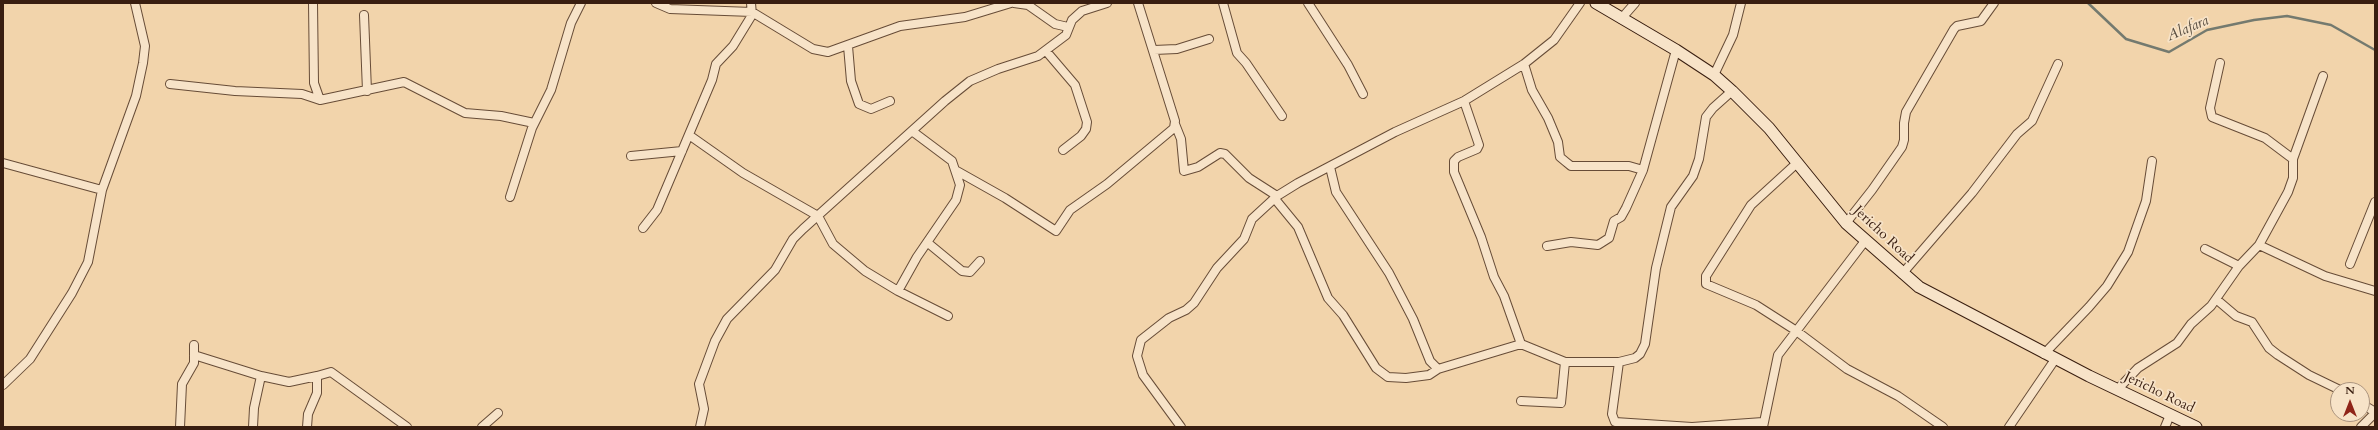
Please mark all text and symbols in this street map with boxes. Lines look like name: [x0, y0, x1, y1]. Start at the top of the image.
water label: Alafara: [2164, 12, 2212, 46]
street label: Jericho Road: [1849, 203, 1917, 267]
street label: Jericho Road: [2121, 369, 2197, 417]
north arrow: [2330, 382, 2370, 422]
text: N: [2345, 383, 2355, 398]

